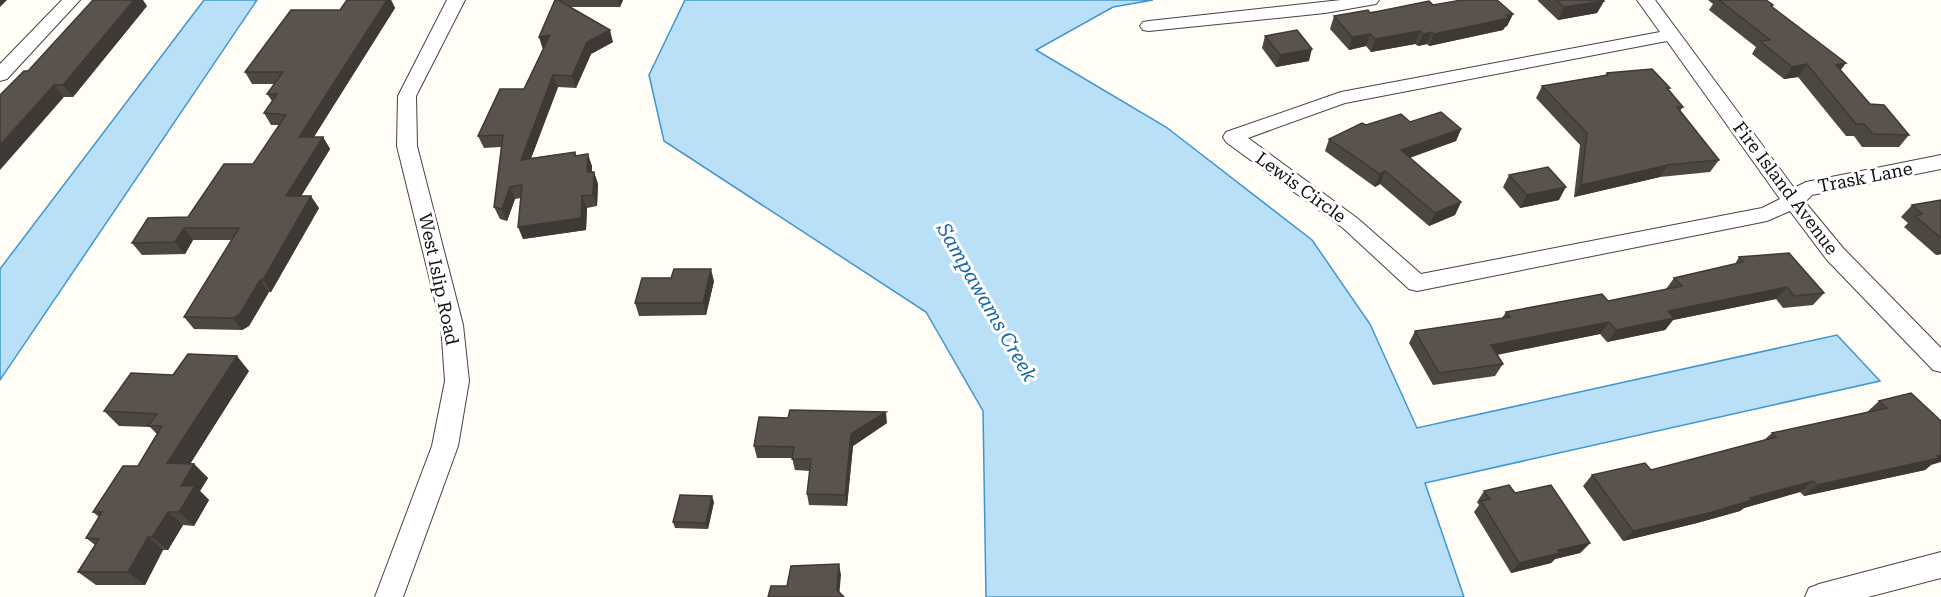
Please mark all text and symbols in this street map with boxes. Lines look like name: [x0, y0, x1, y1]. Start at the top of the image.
street label: Fire Island Avenue: [1729, 117, 1843, 259]
street label: Lewis Circle: [1252, 147, 1350, 227]
street label: Trask Lane: [1816, 158, 1914, 196]
street label: West Islip Road: [415, 211, 463, 347]
water label: Sampawams Creek: [931, 218, 1042, 386]

